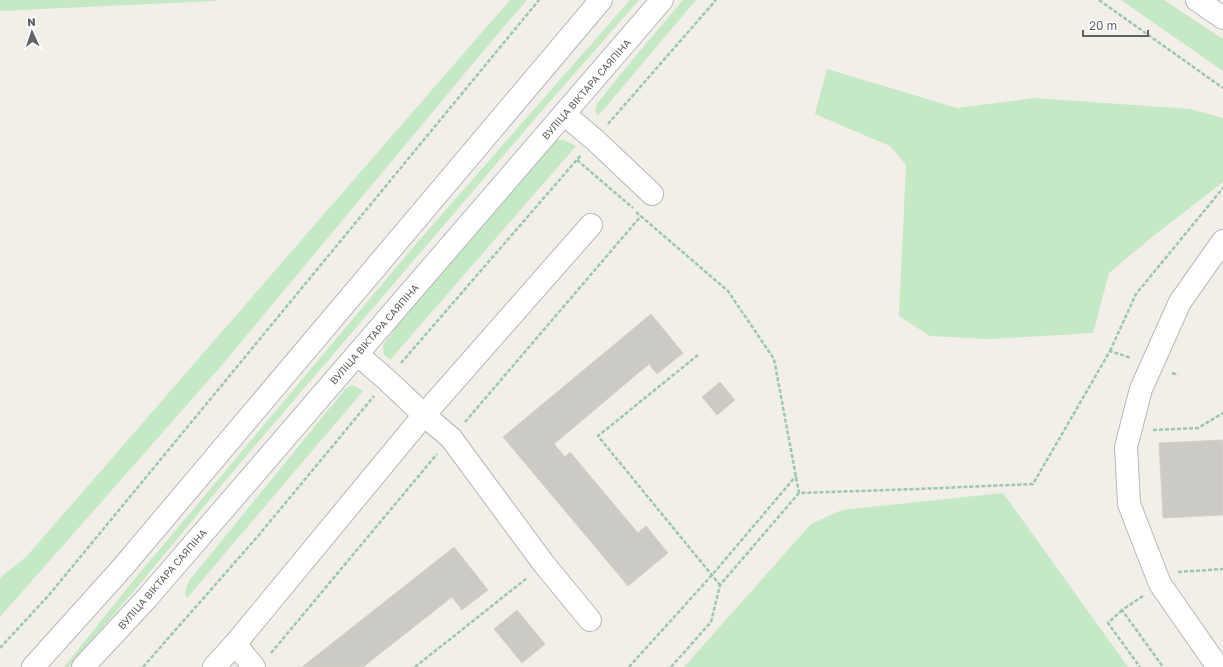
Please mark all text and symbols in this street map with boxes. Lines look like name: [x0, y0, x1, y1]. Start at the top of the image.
north arrow: [12, 12, 52, 52]
scale bar: [1083, 12, 1148, 38]
text: N: [27, 15, 36, 28]
text: 20 m: [1089, 18, 1117, 33]
street label: ВУЛІЦА ВІКТАРА САЯПІНА: [539, 36, 633, 142]
street label: ВУЛІЦА ВІКТАРА САЯПІНА: [327, 281, 421, 387]
street label: ВУЛІЦА ВІКТАРА САЯПІНА: [115, 526, 209, 632]

